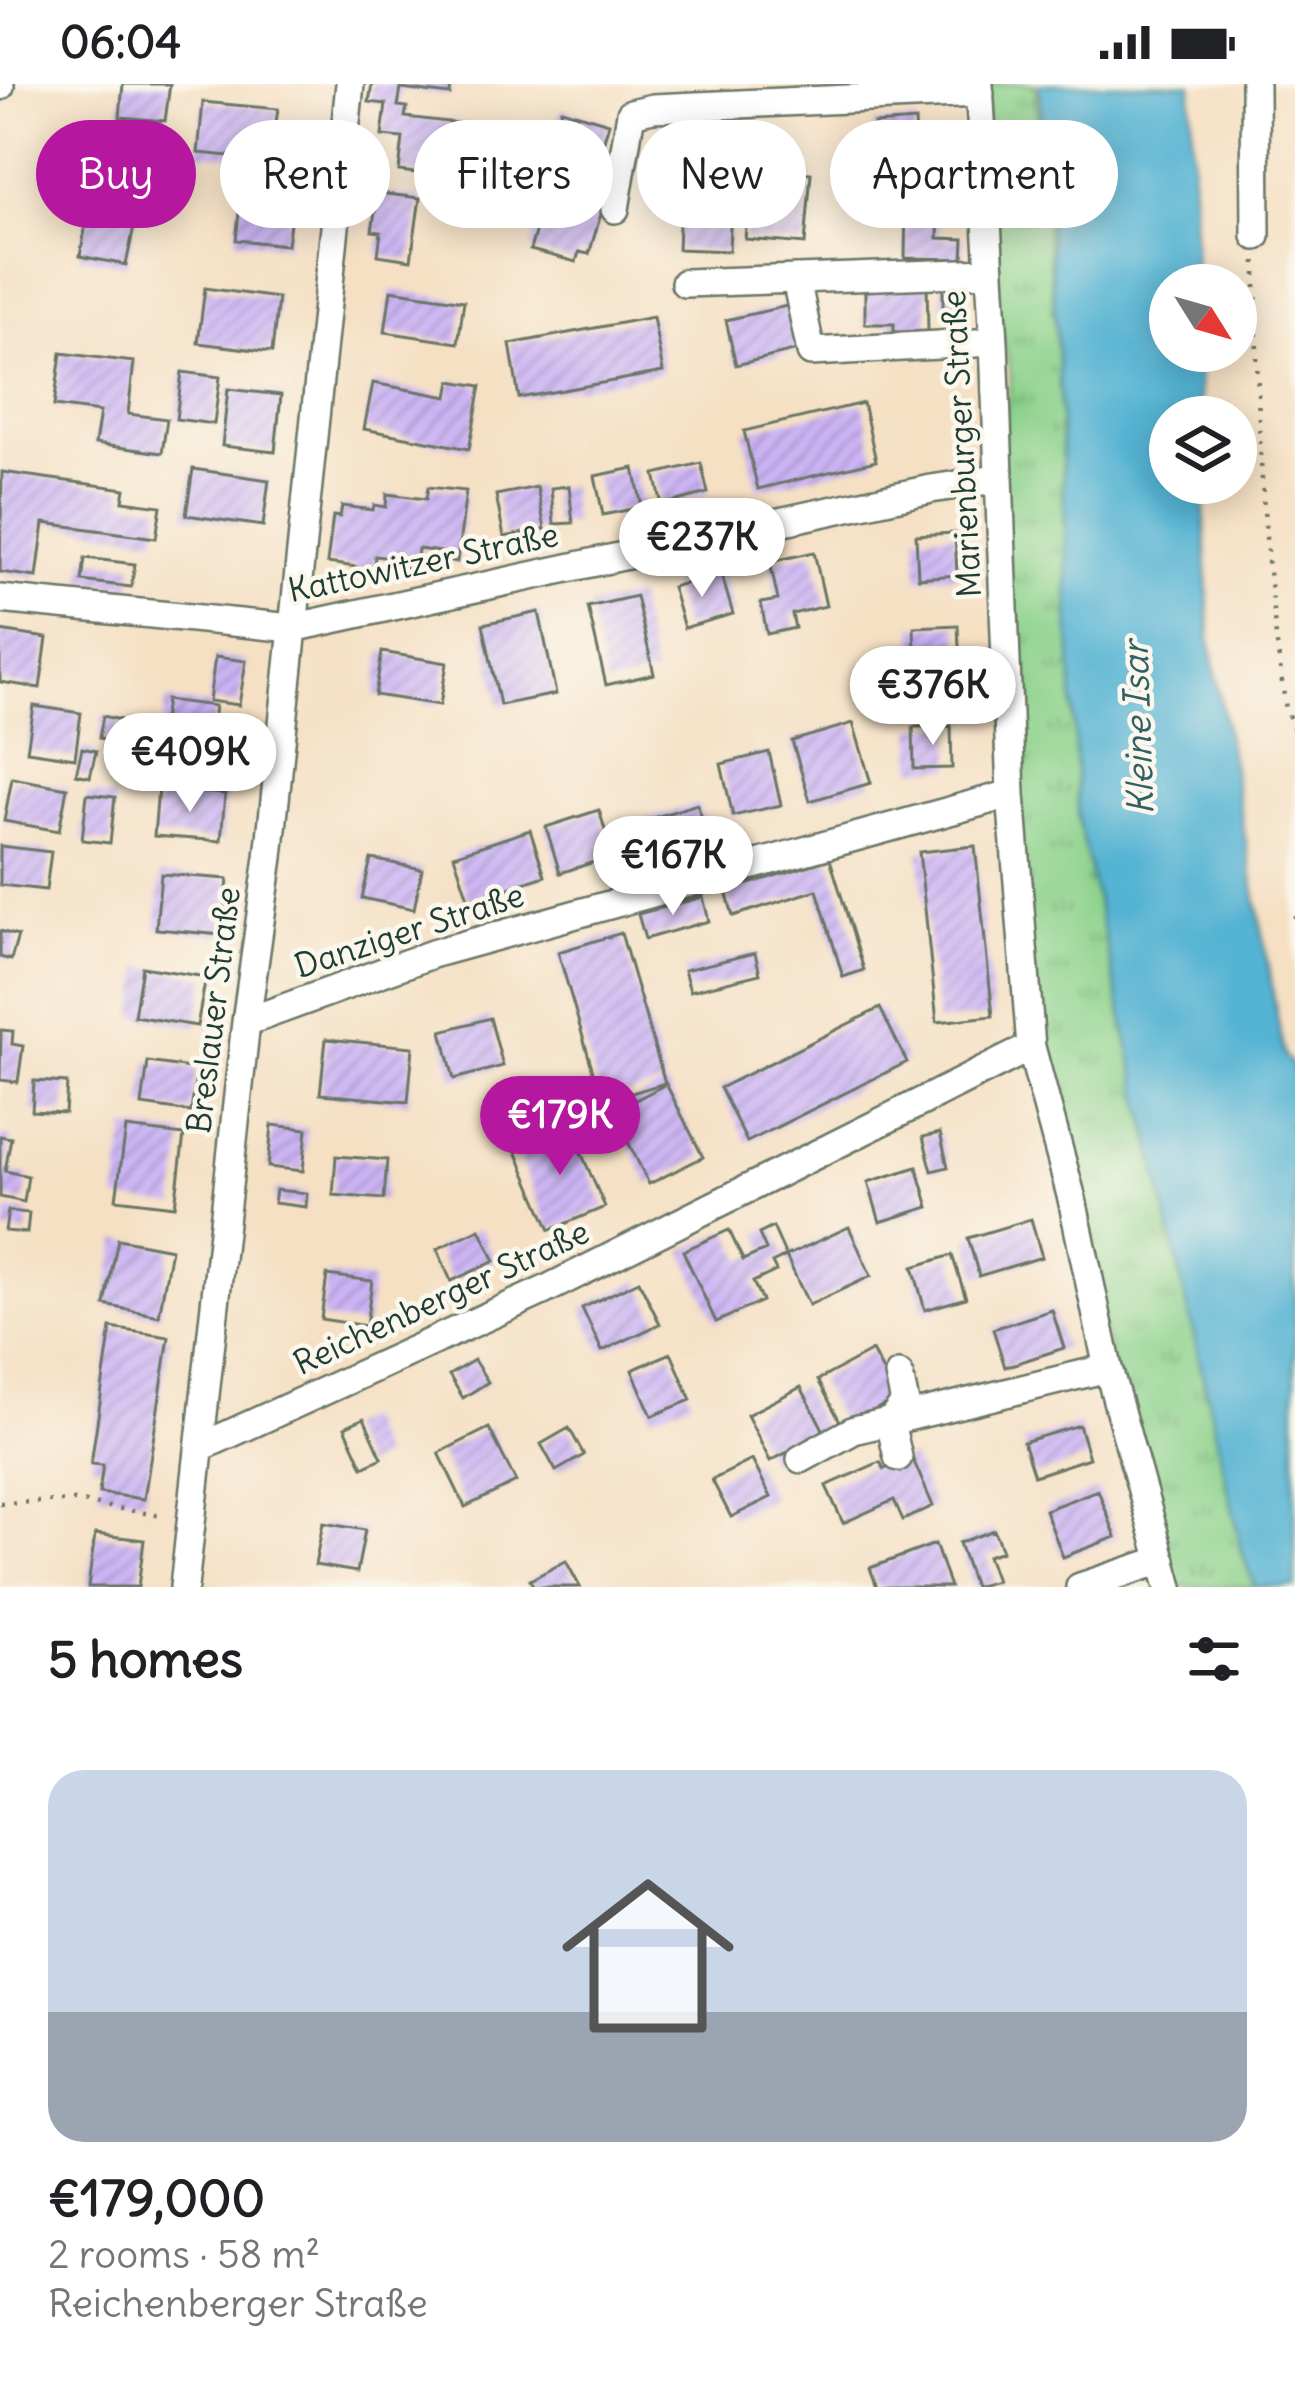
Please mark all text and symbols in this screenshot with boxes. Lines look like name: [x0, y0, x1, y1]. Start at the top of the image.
text: 06:04: [60, 14, 181, 70]
chip: Buy: [36, 120, 196, 228]
chip: Rent: [220, 120, 390, 228]
chip: Filters: [414, 120, 613, 228]
chip: New: [637, 120, 806, 228]
chip: Apartment: [830, 120, 1118, 228]
north arrow: [1149, 264, 1257, 372]
map controls: [1149, 264, 1257, 504]
street label: Marienburger Straße: [932, 289, 990, 599]
button: layers: [1149, 396, 1257, 504]
pin: €237K: [618, 498, 786, 600]
text: €237K: [646, 512, 758, 561]
street label: Kattowitzer Straße: [284, 513, 562, 611]
water label: Kleine Isar: [1112, 636, 1164, 816]
pin: €376K: [849, 646, 1017, 748]
text: €376K: [877, 660, 989, 709]
pin: €409K: [106, 713, 274, 815]
text: €409K: [130, 727, 250, 776]
pin: €167K: [589, 816, 757, 918]
text: €167K: [620, 830, 726, 879]
street label: Danziger Straße: [289, 873, 529, 987]
street label: Breslauer Straße: [177, 884, 249, 1136]
pin: €179K: [476, 1076, 644, 1178]
text: €179K: [507, 1090, 613, 1139]
street label: Reichenberger Straße: [286, 1210, 596, 1384]
icon: filters: [1181, 1626, 1247, 1692]
text: 5 homes: [48, 1627, 243, 1691]
icon: home: [540, 1848, 756, 2064]
text: €179,000: [48, 2166, 265, 2230]
text: 2 rooms · 58 m²: [48, 2230, 320, 2279]
text: Reichenberger Straße: [48, 2279, 428, 2328]

